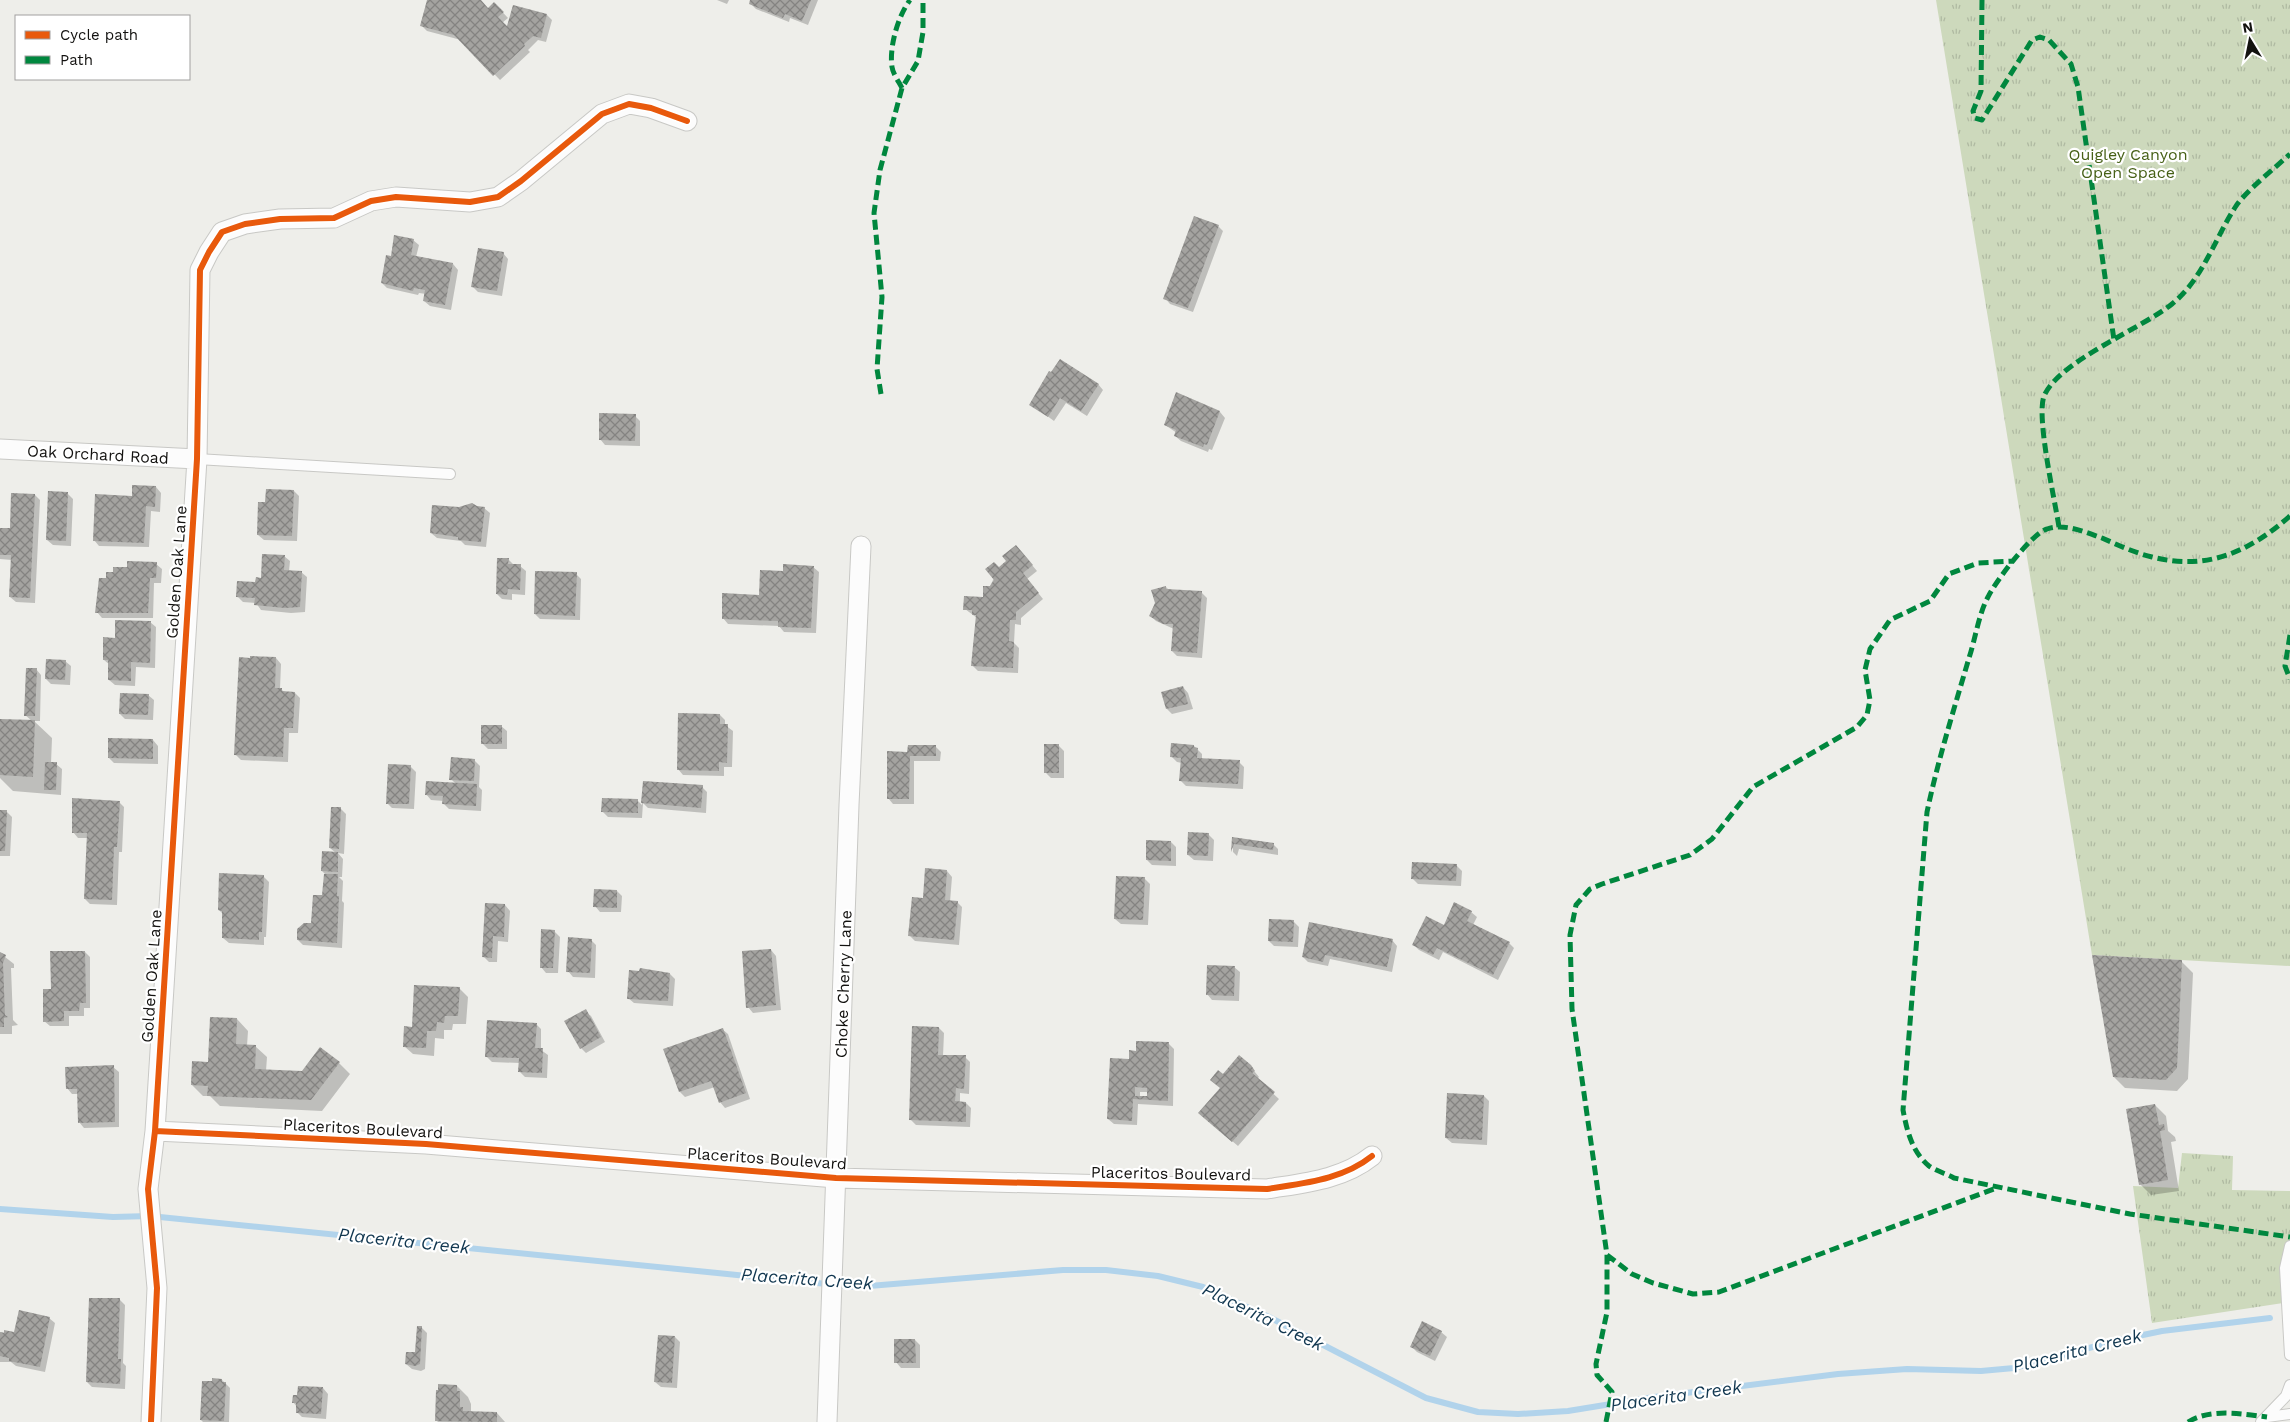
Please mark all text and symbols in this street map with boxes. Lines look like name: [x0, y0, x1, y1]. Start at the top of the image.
legend: [15, 15, 190, 80]
north arrow: [2225, 15, 2275, 65]
text: N: [2241, 18, 2254, 36]
text: Cycle path: [60, 26, 138, 44]
text: Path: [60, 51, 93, 69]
park label: Quigley Canyon Open Space: [2068, 145, 2188, 182]
street label: Oak Orchard Road: [27, 441, 169, 468]
street label: Golden Oak Lane: [162, 505, 191, 639]
street label: Golden Oak Lane: [137, 909, 166, 1043]
street label: Choke Cherry Lane: [831, 910, 856, 1058]
street label: Placeritos Boulevard: [282, 1115, 443, 1142]
street label: Placeritos Boulevard: [686, 1143, 848, 1174]
street label: Placeritos Boulevard: [1091, 1163, 1251, 1184]
water label: Placerita Creek: [337, 1223, 472, 1258]
water label: Placerita Creek: [740, 1263, 875, 1294]
water label: Placerita Creek: [1199, 1278, 1328, 1356]
water label: Placerita Creek: [2010, 1324, 2145, 1377]
water label: Placerita Creek: [1609, 1376, 1744, 1415]

